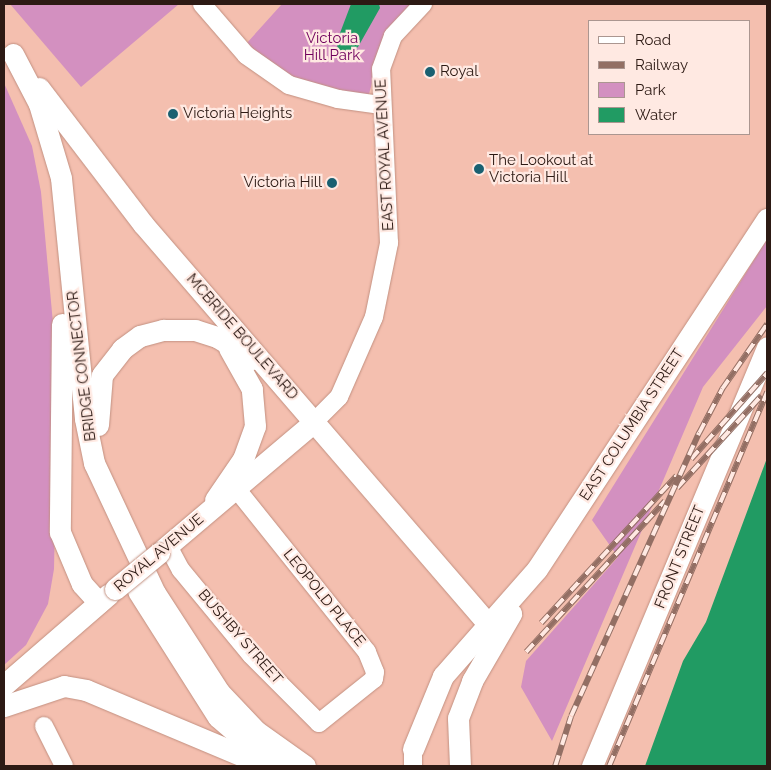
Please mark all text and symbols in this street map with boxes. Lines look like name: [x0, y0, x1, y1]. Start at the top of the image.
legend: [588, 20, 751, 135]
park label: Victoria Hill Park: [304, 29, 360, 64]
text: Road: [635, 31, 671, 49]
text: Railway: [635, 56, 688, 74]
place label: Royal: [440, 63, 478, 81]
marker: Royal: [424, 66, 436, 78]
street label: EAST ROYAL AVENUE: [372, 78, 398, 232]
text: Park: [635, 81, 666, 99]
place label: Victoria Heights: [183, 105, 292, 123]
text: Water: [635, 106, 677, 124]
marker: Victoria Heights: [167, 108, 179, 120]
place label: The Lookout at Victoria Hill: [489, 151, 593, 186]
marker: The Lookout at Victoria Hill: [473, 163, 485, 175]
place label: Victoria Hill: [243, 174, 322, 192]
marker: Victoria Hill: [326, 177, 338, 189]
street label: MCBRIDE BOULEVARD: [182, 270, 302, 404]
street label: BRIDGE CONNECTOR: [64, 290, 100, 442]
street label: EAST COLUMBIA STREET: [576, 345, 688, 505]
street label: FRONT STREET: [651, 503, 709, 611]
street label: ROYAL AVENUE: [110, 510, 208, 596]
street label: LEOPOLD PLACE: [279, 546, 369, 650]
street label: BUSHBY STREET: [194, 586, 286, 688]

